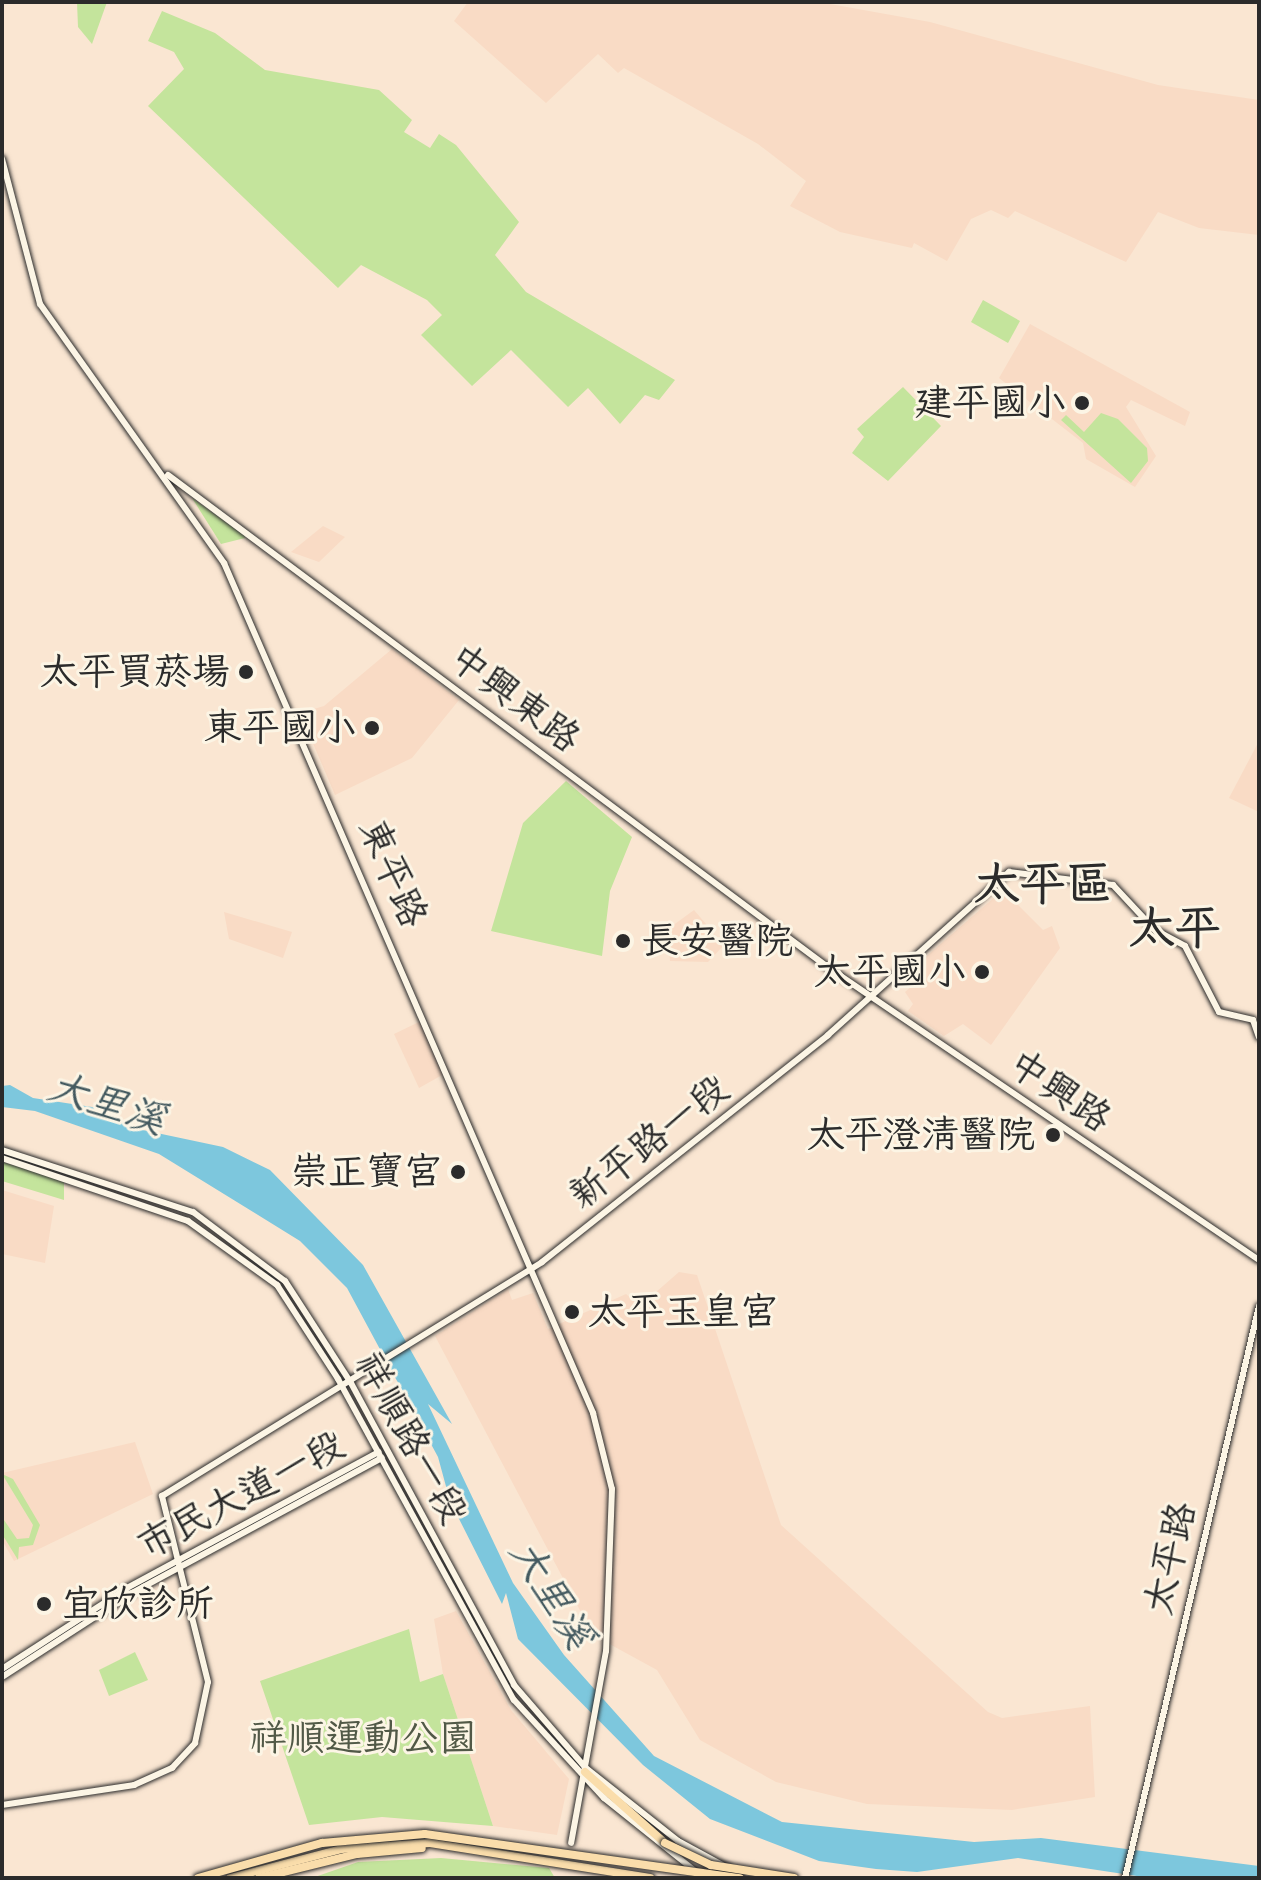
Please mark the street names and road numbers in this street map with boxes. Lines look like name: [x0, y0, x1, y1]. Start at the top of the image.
street label: 中興東路: [441, 634, 589, 762]
street label: 東平路: [349, 812, 437, 934]
street label: 中興路: [1000, 1040, 1120, 1142]
street label: 新平路一段: [560, 1066, 738, 1218]
street label: 祥順路一段: [345, 1344, 477, 1532]
street label: 市民大道一段: [130, 1421, 352, 1569]
street label: 太平路: [1135, 1497, 1205, 1619]

